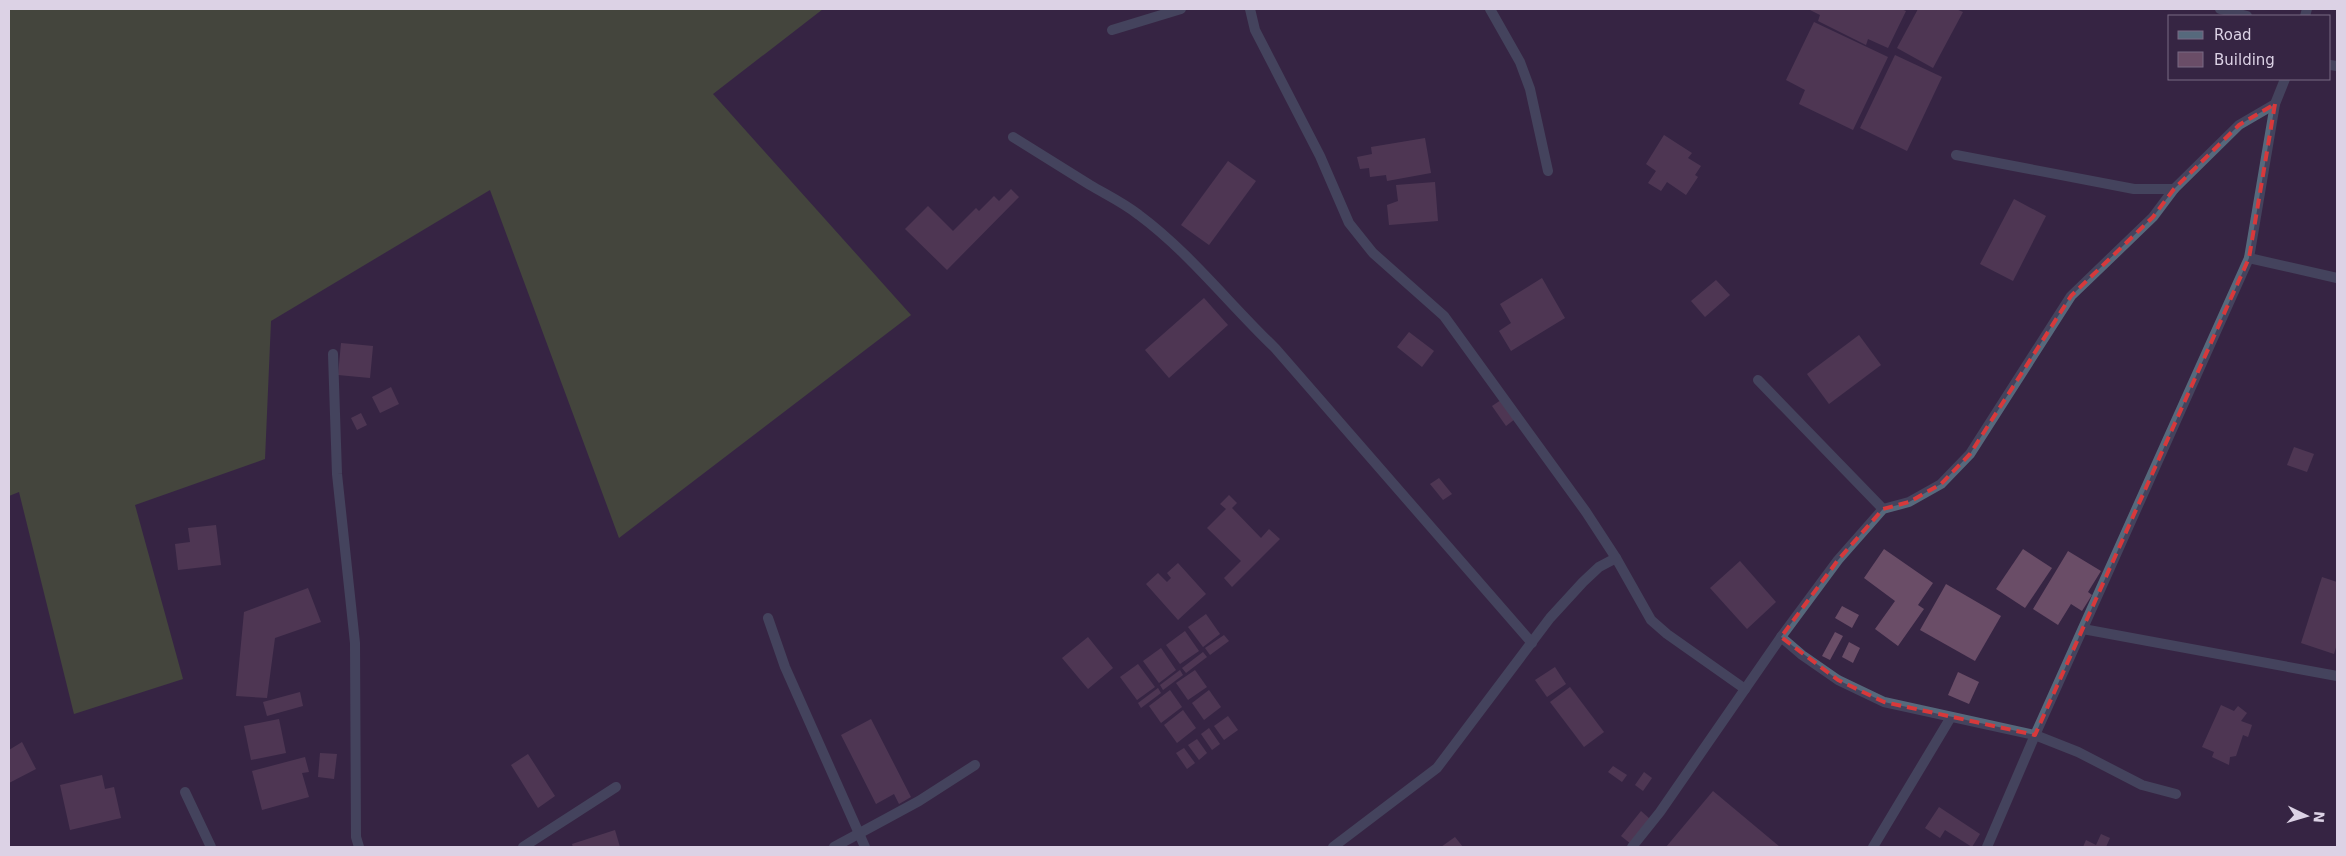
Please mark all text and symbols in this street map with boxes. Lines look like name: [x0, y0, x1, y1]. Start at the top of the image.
legend: [2168, 15, 2331, 80]
text: Road: [2214, 26, 2252, 44]
text: Building: [2214, 51, 2275, 69]
north arrow: [2281, 791, 2331, 841]
text: N: [2310, 811, 2327, 824]

